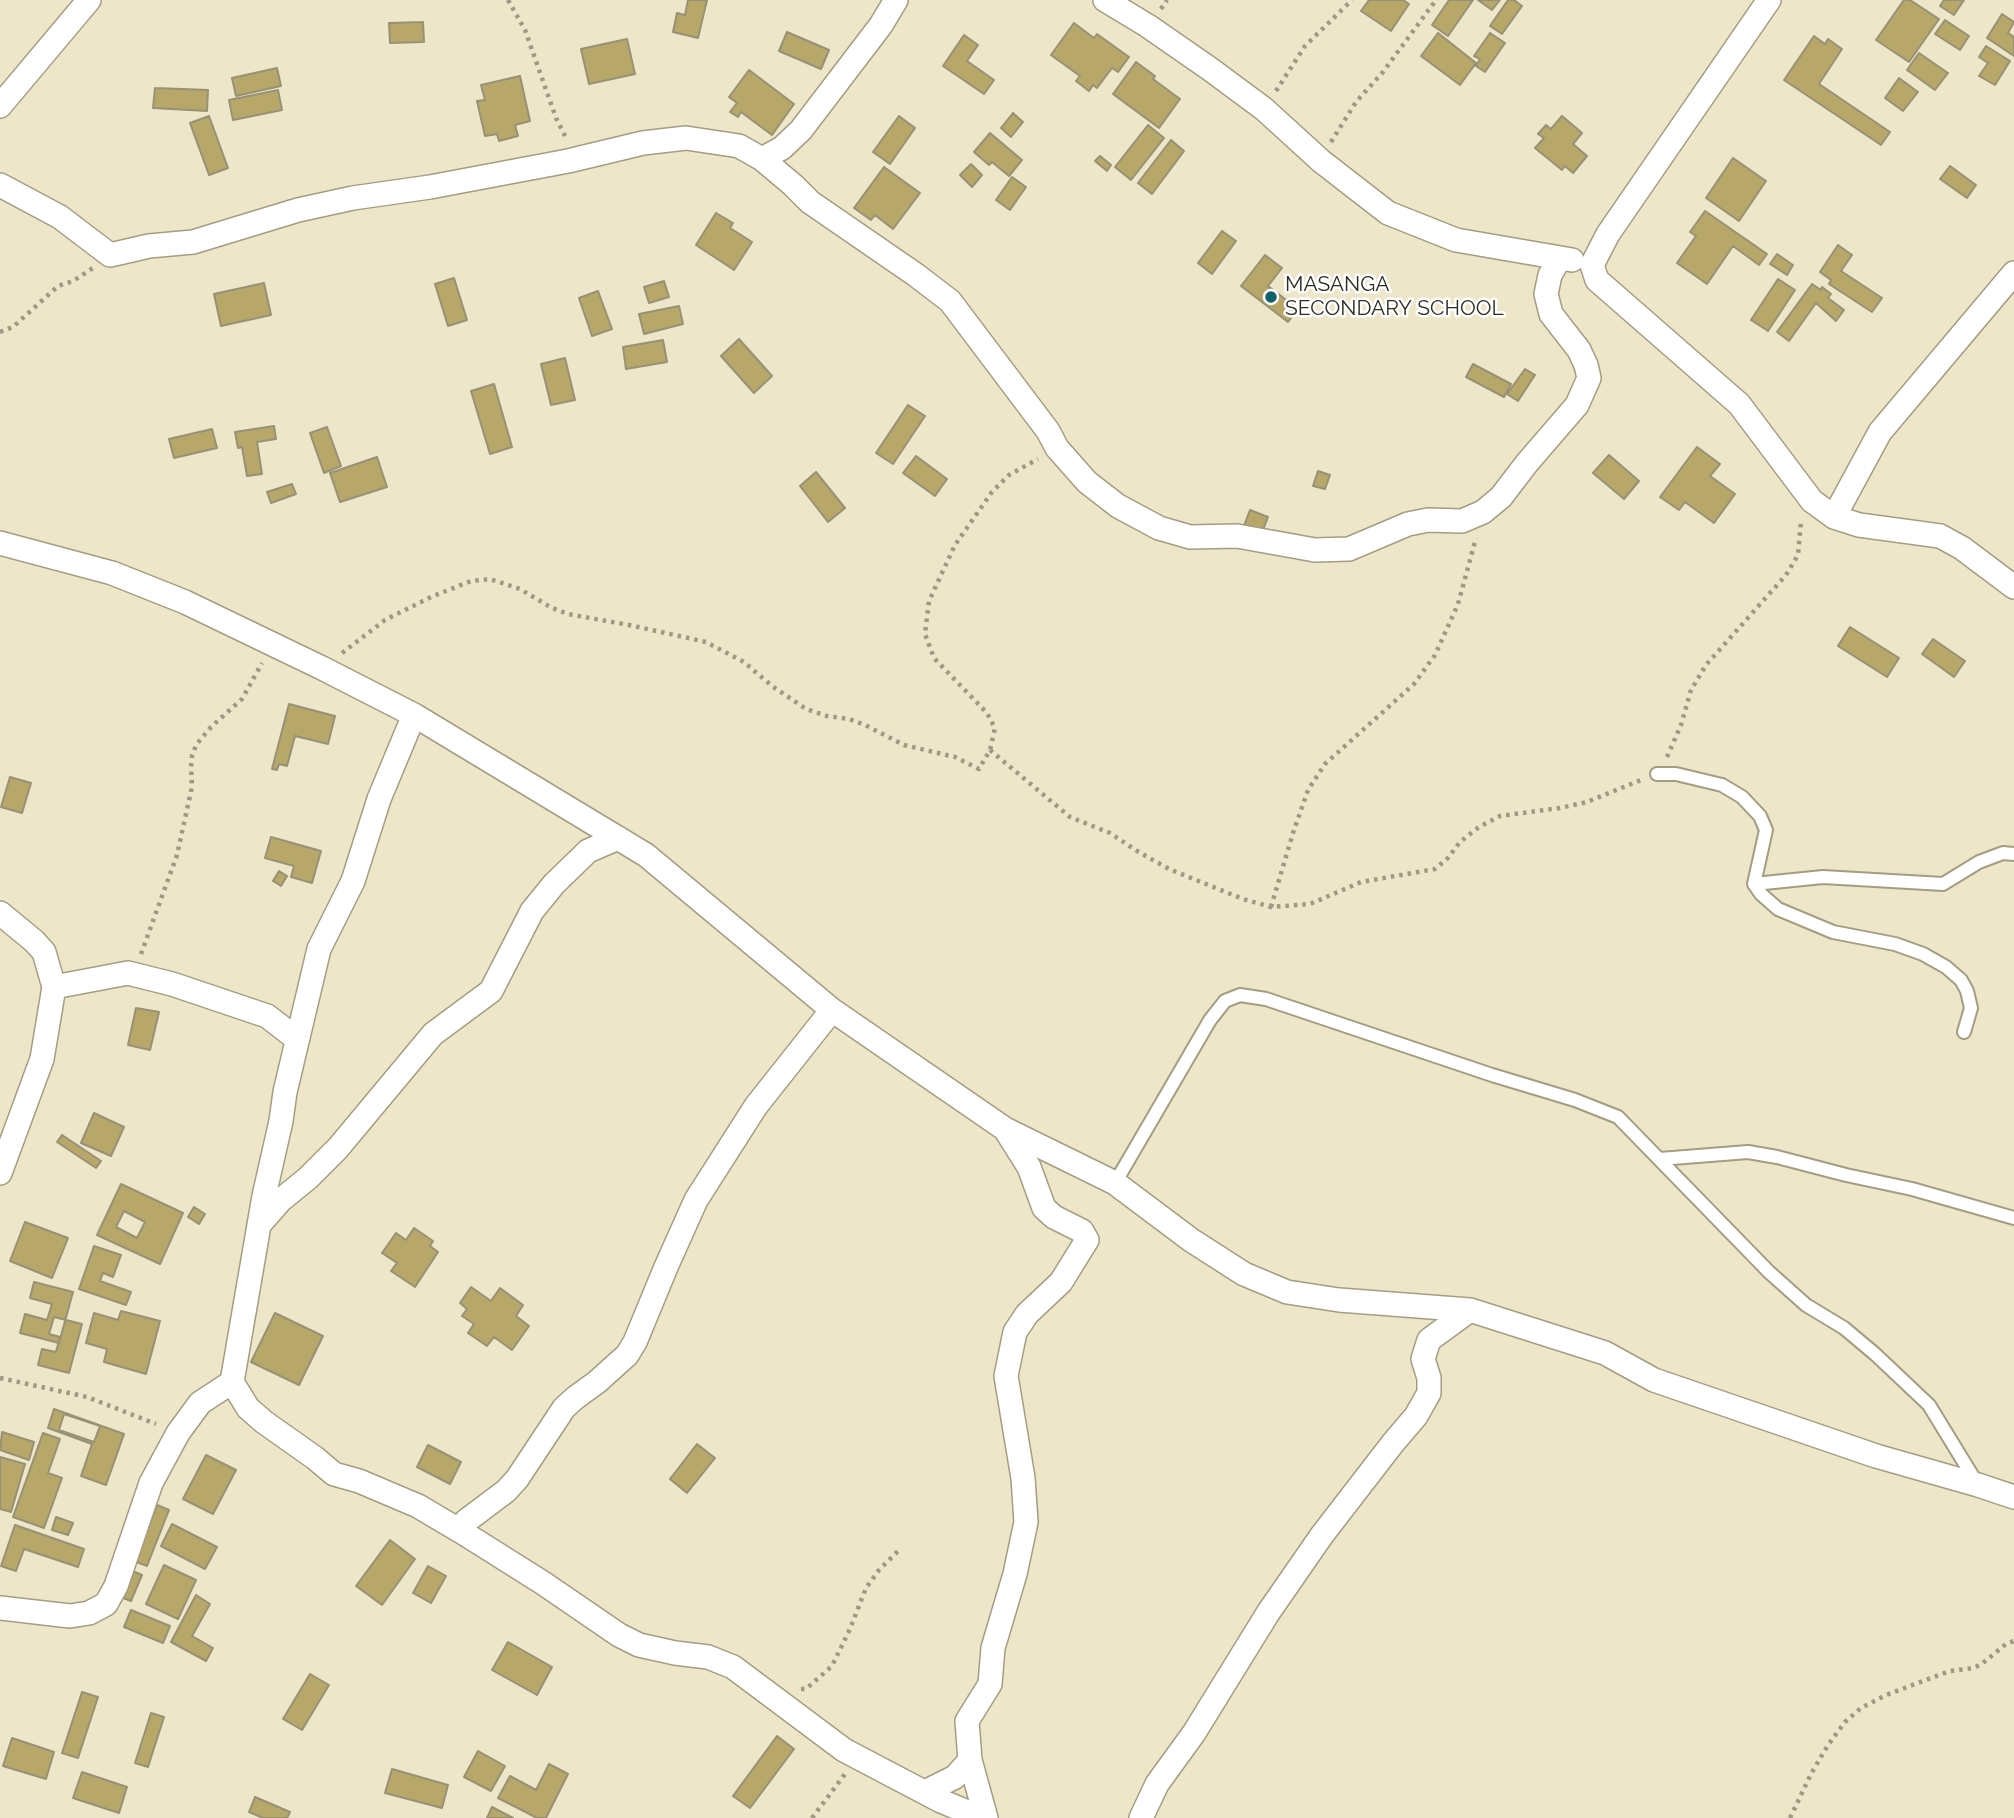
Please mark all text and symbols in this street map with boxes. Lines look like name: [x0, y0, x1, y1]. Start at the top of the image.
place label: MASANGA SECONDARY SCHOOL: [1285, 272, 1504, 322]
marker: MASANGA SECONDARY SCHOOL: [1263, 289, 1279, 305]

